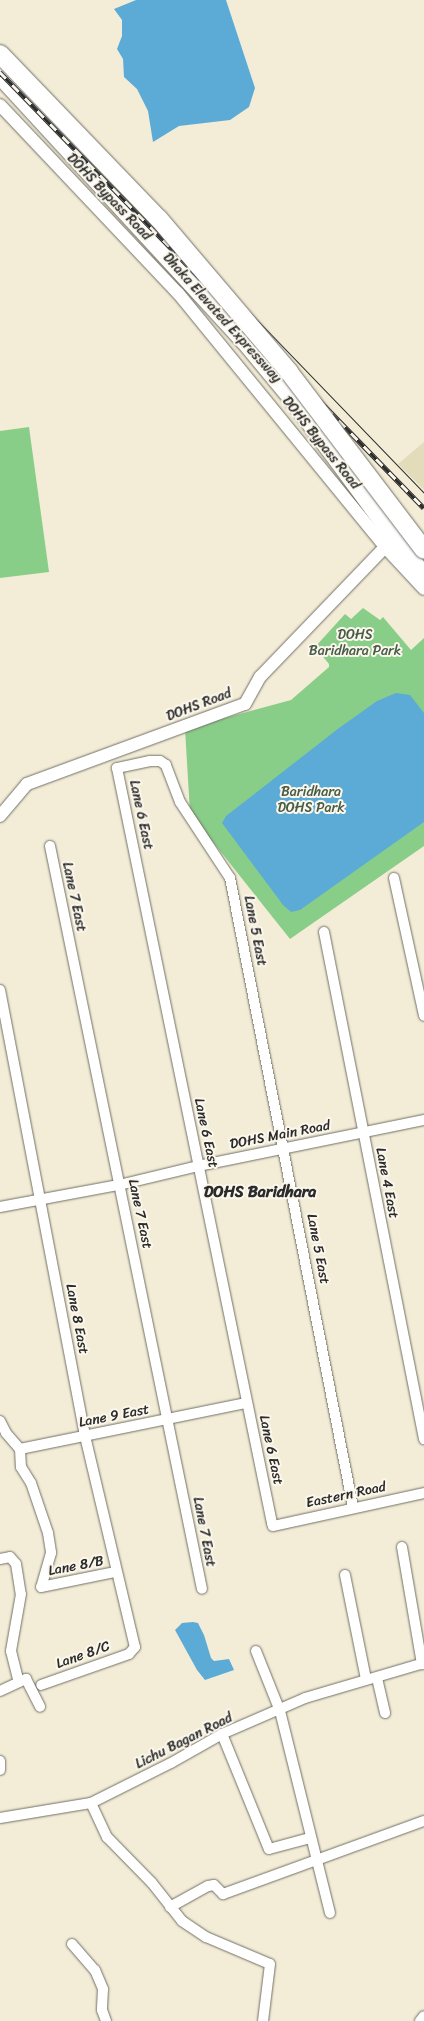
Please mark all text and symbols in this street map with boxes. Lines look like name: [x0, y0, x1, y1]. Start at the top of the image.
street label: DOHS Bypass Road: [63, 150, 155, 244]
street label: Dhaka Elevated Expressway: [159, 250, 285, 386]
street label: DOHS Bypass Road: [278, 393, 364, 493]
park label: DOHS Baridhara Park: [309, 627, 401, 660]
street label: DOHS Road: [164, 685, 234, 725]
street label: Lane 6 East: [125, 779, 157, 851]
park label: Baridhara DOHS Park: [277, 784, 345, 816]
street label: Lane 7 East: [58, 861, 90, 933]
street label: Lane 5 East: [240, 894, 270, 968]
street label: Lane 6 East: [190, 1097, 222, 1169]
street label: DOHS Main Road: [228, 1117, 332, 1153]
street label: Lane 4 East: [372, 1146, 402, 1220]
street label: Lane 7 East: [124, 1178, 156, 1250]
district label: DOHS Baridhara: [204, 1182, 316, 1202]
street label: Lane 5 East: [303, 1212, 333, 1286]
street label: Lane 8 East: [62, 1282, 92, 1356]
street label: Lane 9 East: [77, 1401, 151, 1431]
street label: Lane 6 East: [255, 1414, 287, 1486]
street label: Eastern Road: [304, 1478, 388, 1512]
street label: Lane 7 East: [189, 1496, 219, 1568]
street label: Lane 8/B: [47, 1552, 105, 1580]
street label: Lane 8/C: [54, 1638, 112, 1672]
street label: Lichu Bagan Road: [133, 1709, 235, 1773]

